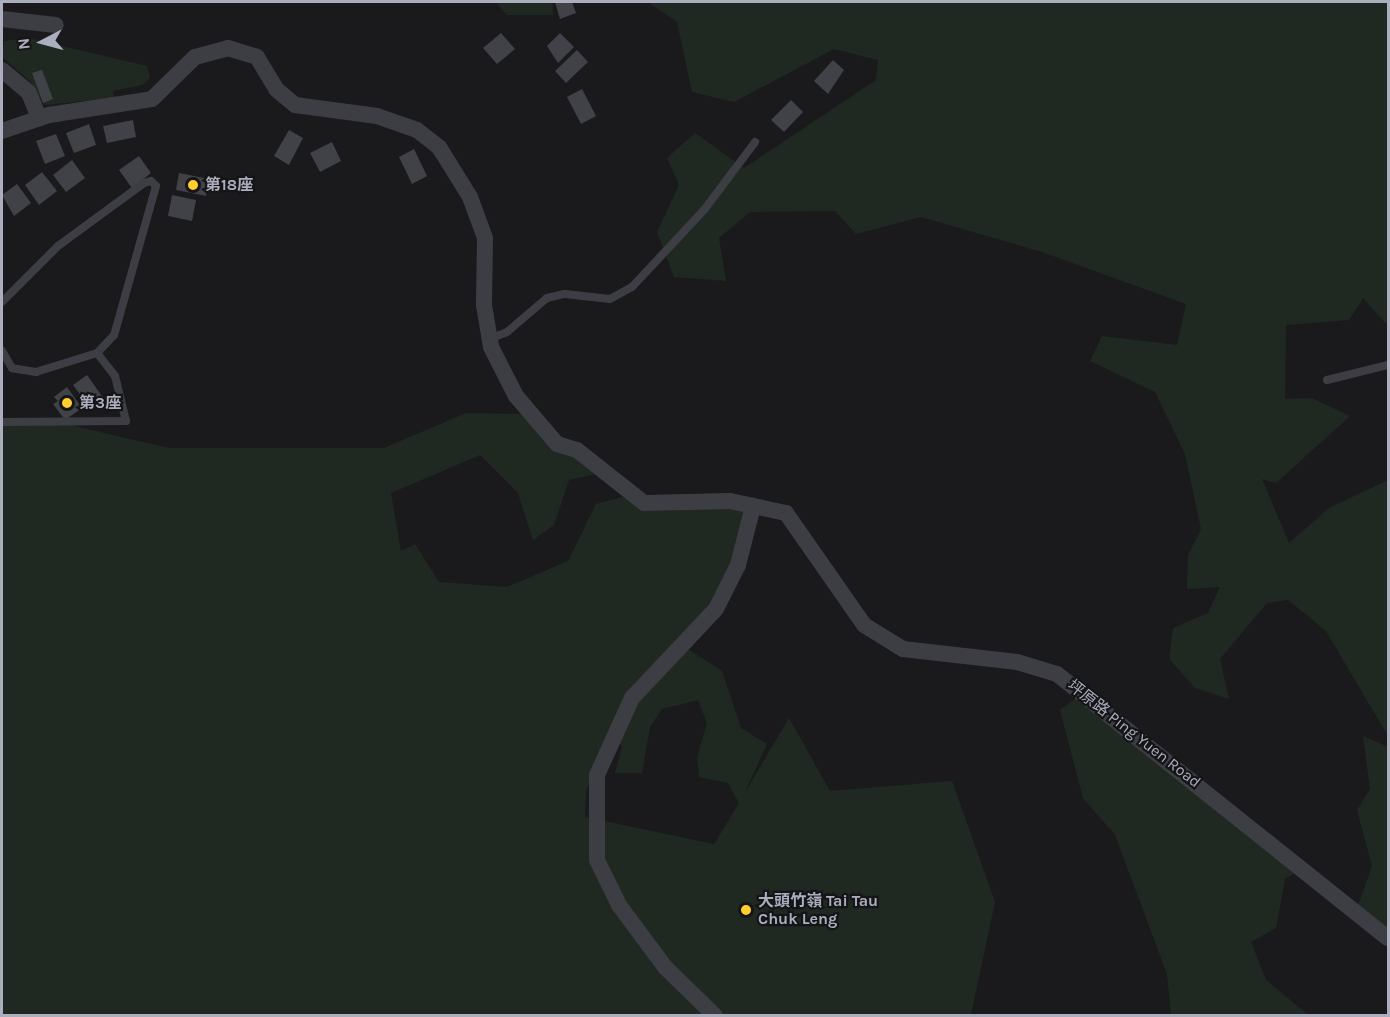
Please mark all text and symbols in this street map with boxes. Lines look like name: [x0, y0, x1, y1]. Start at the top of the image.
north arrow: [12, 12, 72, 72]
text: N: [14, 37, 34, 51]
place label: 第18座: [205, 175, 253, 195]
marker: 第18座: [186, 178, 200, 192]
place label: 第3座: [79, 393, 121, 413]
marker: 第3座: [60, 396, 74, 410]
street label: 坪原路 Ping Yuen Road: [1064, 676, 1204, 792]
place label: 大頭竹嶺 Tai Tau Chuk Leng: [758, 891, 878, 929]
marker: 大頭竹嶺 Tai Tau Chuk Leng: [739, 903, 753, 917]

